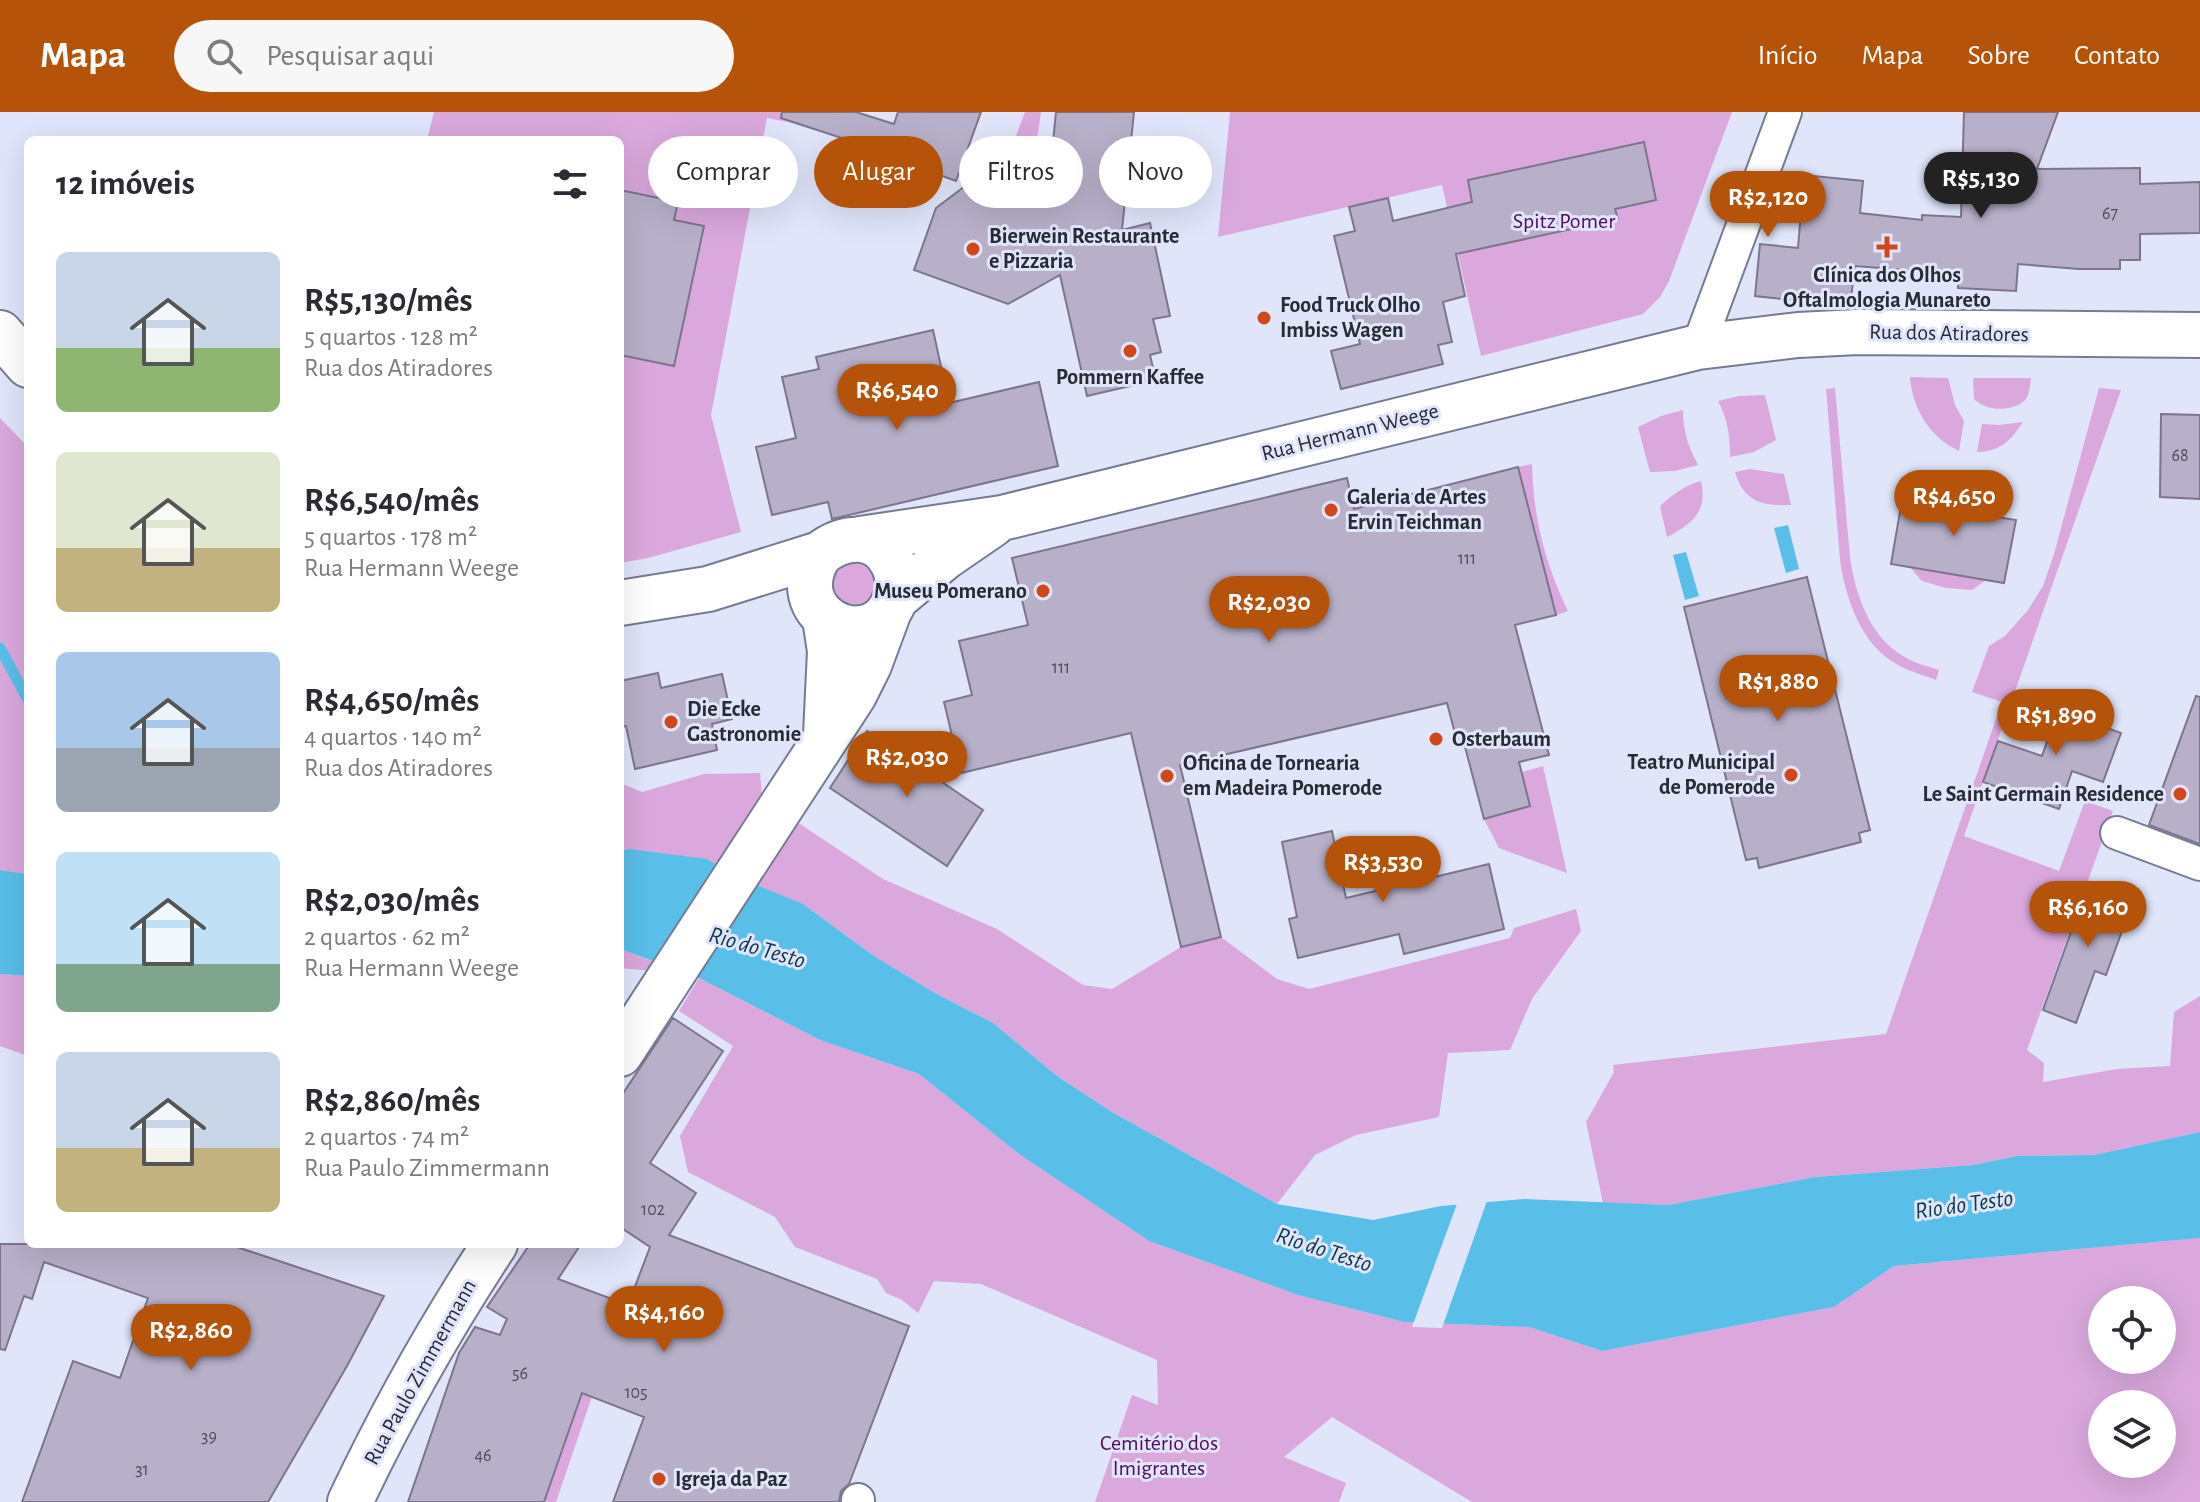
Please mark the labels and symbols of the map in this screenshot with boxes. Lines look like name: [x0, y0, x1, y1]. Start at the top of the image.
pin: R$5,130: [1907, 152, 2055, 220]
pin: R$2,120: [1694, 171, 1842, 239]
house number: 67: [2102, 205, 2118, 223]
park label: Spitz Pomer: [1513, 210, 1615, 232]
place label: Bierwein Restaurante e Pizzaria: [989, 225, 1179, 272]
marker: Clínica dos Olhos Oftalmologia Munareto: [1876, 236, 1898, 258]
marker: Bierwein Restaurante e Pizzaria: [964, 240, 982, 258]
place label: Clínica dos Olhos Oftalmologia Munareto: [1783, 264, 1991, 311]
place label: Food Truck Olho Imbiss Wagen: [1280, 294, 1420, 341]
marker: Food Truck Olho Imbiss Wagen: [1255, 309, 1273, 327]
street label: Rua dos Atiradores: [1869, 321, 2029, 345]
marker: Pommern Kaffee: [1121, 342, 1139, 360]
pin: R$6,540: [823, 364, 971, 432]
place label: Pommern Kaffee: [1056, 366, 1204, 388]
street label: Rua Hermann Weege: [1259, 399, 1441, 465]
house number: 68: [2172, 447, 2189, 465]
pin: R$4,650: [1880, 470, 2028, 538]
place label: Galeria de Artes Ervin Teichman: [1347, 486, 1486, 533]
marker: Galeria de Artes Ervin Teichman: [1322, 501, 1340, 519]
house number: 111: [1458, 550, 1476, 568]
pin: R$2,030: [1195, 576, 1343, 644]
place label: Museu Pomerano: [874, 580, 1027, 602]
marker: Museu Pomerano: [1034, 582, 1052, 600]
pin: R$1,880: [1704, 655, 1852, 723]
house number: 111: [1052, 659, 1070, 677]
pin: R$1,890: [1982, 689, 2130, 757]
place label: Die Ecke Gastronomie: [687, 698, 801, 745]
marker: Die Ecke Gastronomie: [662, 713, 680, 731]
place label: Osterbaum: [1452, 728, 1551, 750]
marker: Osterbaum: [1427, 730, 1445, 748]
pin: R$2,030: [833, 731, 981, 799]
place label: Teatro Municipal de Pomerode: [1627, 751, 1775, 798]
place label: Oficina de Tornearia em Madeira Pomerode: [1183, 752, 1382, 799]
marker: Teatro Municipal de Pomerode: [1782, 766, 1800, 784]
marker: Oficina de Tornearia em Madeira Pomerode: [1158, 767, 1176, 785]
place label: Le Saint Germain Residence: [1922, 783, 2164, 805]
marker: Le Saint Germain Residence: [2171, 785, 2189, 803]
pin: R$3,530: [1309, 836, 1457, 904]
pin: R$6,160: [2014, 881, 2162, 949]
water label: Rio do Testo: [706, 923, 808, 973]
water label: Rio do Testo: [1913, 1186, 2015, 1224]
house number: 102: [641, 1201, 665, 1219]
water label: Rio do Testo: [1273, 1223, 1375, 1277]
street label: Rua Paulo Zimmermann: [360, 1276, 480, 1468]
pin: R$4,160: [590, 1286, 738, 1354]
pin: R$2,860: [117, 1304, 265, 1372]
house number: 56: [512, 1365, 528, 1383]
house number: 105: [624, 1384, 648, 1402]
house number: 39: [201, 1428, 217, 1446]
park label: Cemitério dos Imigrantes: [1100, 1432, 1218, 1479]
house number: 46: [474, 1447, 492, 1465]
house number: 31: [135, 1461, 149, 1479]
place label: Igreja da Paz: [675, 1468, 787, 1491]
marker: Igreja da Paz: [650, 1470, 668, 1488]

